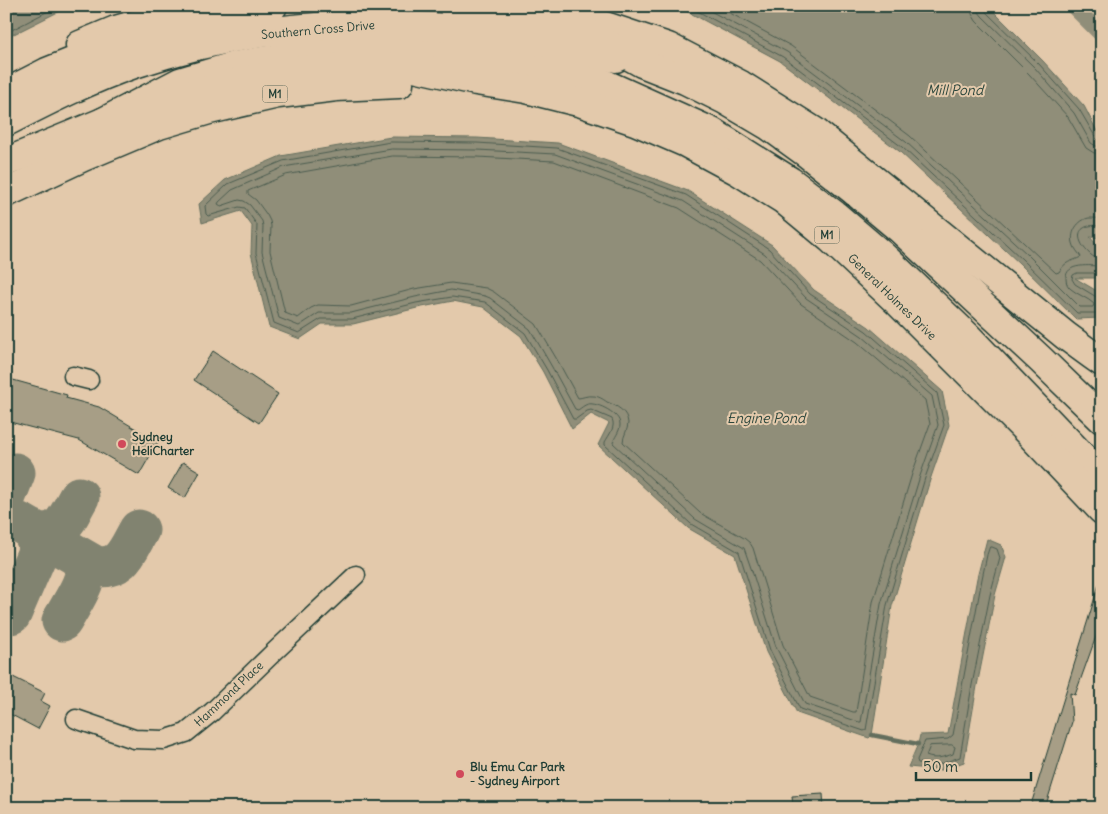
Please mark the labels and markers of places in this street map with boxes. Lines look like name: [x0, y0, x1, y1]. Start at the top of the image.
place label: Sydney HeliCharter: [132, 429, 194, 458]
marker: Sydney HeliCharter: [116, 438, 128, 450]
place label: Blu Emu Car Park - Sydney Airport: [470, 759, 565, 789]
marker: Blu Emu Car Park - Sydney Airport: [454, 768, 466, 780]

